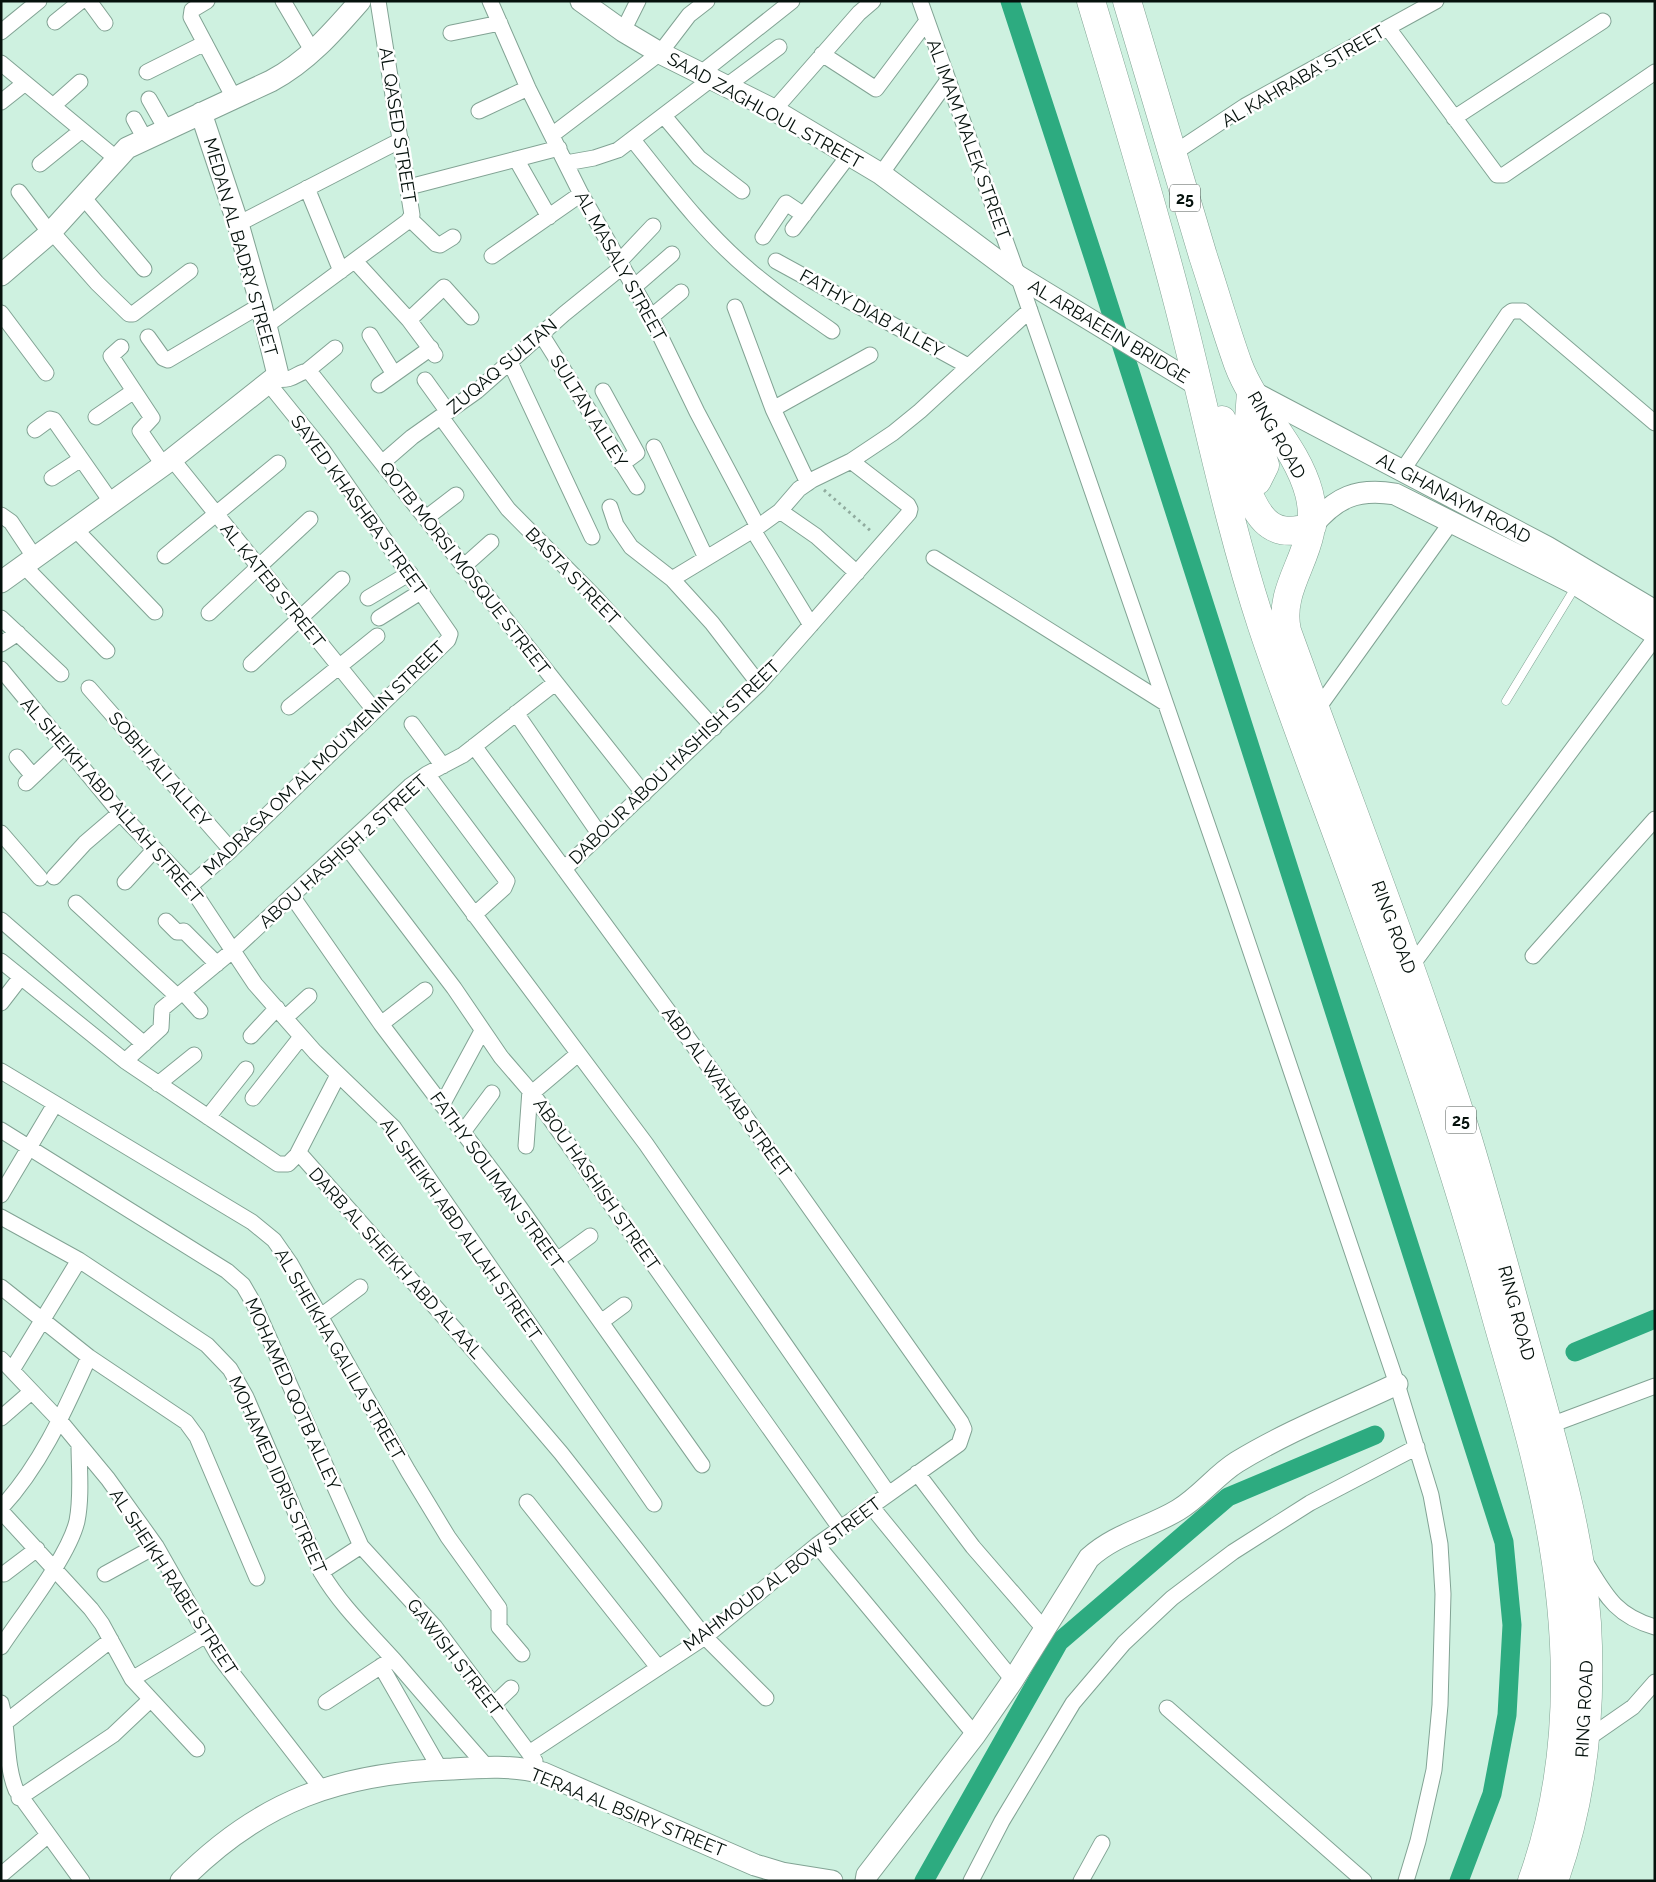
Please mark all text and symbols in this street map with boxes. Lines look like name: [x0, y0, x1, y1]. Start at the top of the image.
street label: AL KAHRABA' STREET: [1218, 21, 1388, 131]
street label: AL IMAM MALEK STREET: [923, 36, 1015, 242]
street label: AL QASED STREET: [375, 45, 421, 205]
street label: SAAD ZAGHLOUL STREET: [664, 48, 866, 172]
street label: MEDAN AL BADRY STREET: [200, 135, 282, 359]
road number: 25: [1170, 184, 1200, 212]
street label: AL MASALY STREET: [571, 187, 671, 345]
street label: FATHY DIAB ALLEY: [796, 265, 948, 362]
street label: AL ARBAEEIN BRIDGE: [1025, 275, 1193, 387]
street label: ZUQAQ SULTAN: [443, 314, 561, 418]
street label: SULTAN ALLEY: [546, 351, 632, 471]
street label: RING ROAD: [1244, 388, 1311, 483]
street label: SAYED KHASHBA STREET: [287, 411, 431, 599]
street label: AL GHANAYM ROAD: [1373, 448, 1535, 548]
street label: QOTB MORSI MOSQUE STREET: [375, 457, 555, 679]
street label: AL KATEB STREET: [216, 518, 330, 652]
street label: BASTA STREET: [521, 523, 625, 629]
street label: MADRASA OM AL MOU'MENIN STREET: [199, 637, 449, 879]
street label: DABOUR ABOU HASHISH STREET: [564, 656, 784, 868]
street label: AL SHEIKH ABD ALLAH STREET: [17, 693, 207, 907]
street label: SOBHI ALI ALLEY: [104, 707, 216, 831]
street label: ABOU HASHISH 2 STREET: [255, 770, 431, 932]
street label: RING ROAD: [1367, 878, 1421, 976]
street label: ABD AL WAHAB STREET: [658, 1003, 796, 1181]
street label: FATHY SOLIMAN STREET: [426, 1088, 568, 1272]
street label: ABOU HASHISH STREET: [530, 1094, 664, 1274]
road number: 25: [1446, 1106, 1476, 1134]
street label: AL SHEIKH ABD ALLAH STREET: [376, 1114, 546, 1344]
street label: DARB AL SHEIKH ABD AL AAL: [305, 1163, 488, 1363]
street label: AL SHEIKHA GALILA STREET: [271, 1245, 409, 1463]
street label: RING ROAD: [1494, 1263, 1540, 1363]
street label: MOHAMED QOTB ALLEY: [241, 1295, 345, 1494]
street label: MOHAMED IDRIS STREET: [225, 1373, 331, 1577]
street label: AL SHEIKH RABEI STREET: [106, 1485, 242, 1679]
street label: MAHMOUD AL BOW STREET: [679, 1493, 885, 1655]
street label: GAWISH STREET: [403, 1594, 507, 1720]
street label: RING ROAD: [1571, 1660, 1597, 1758]
street label: TERAA AL BSIRY STREET: [527, 1763, 729, 1861]

